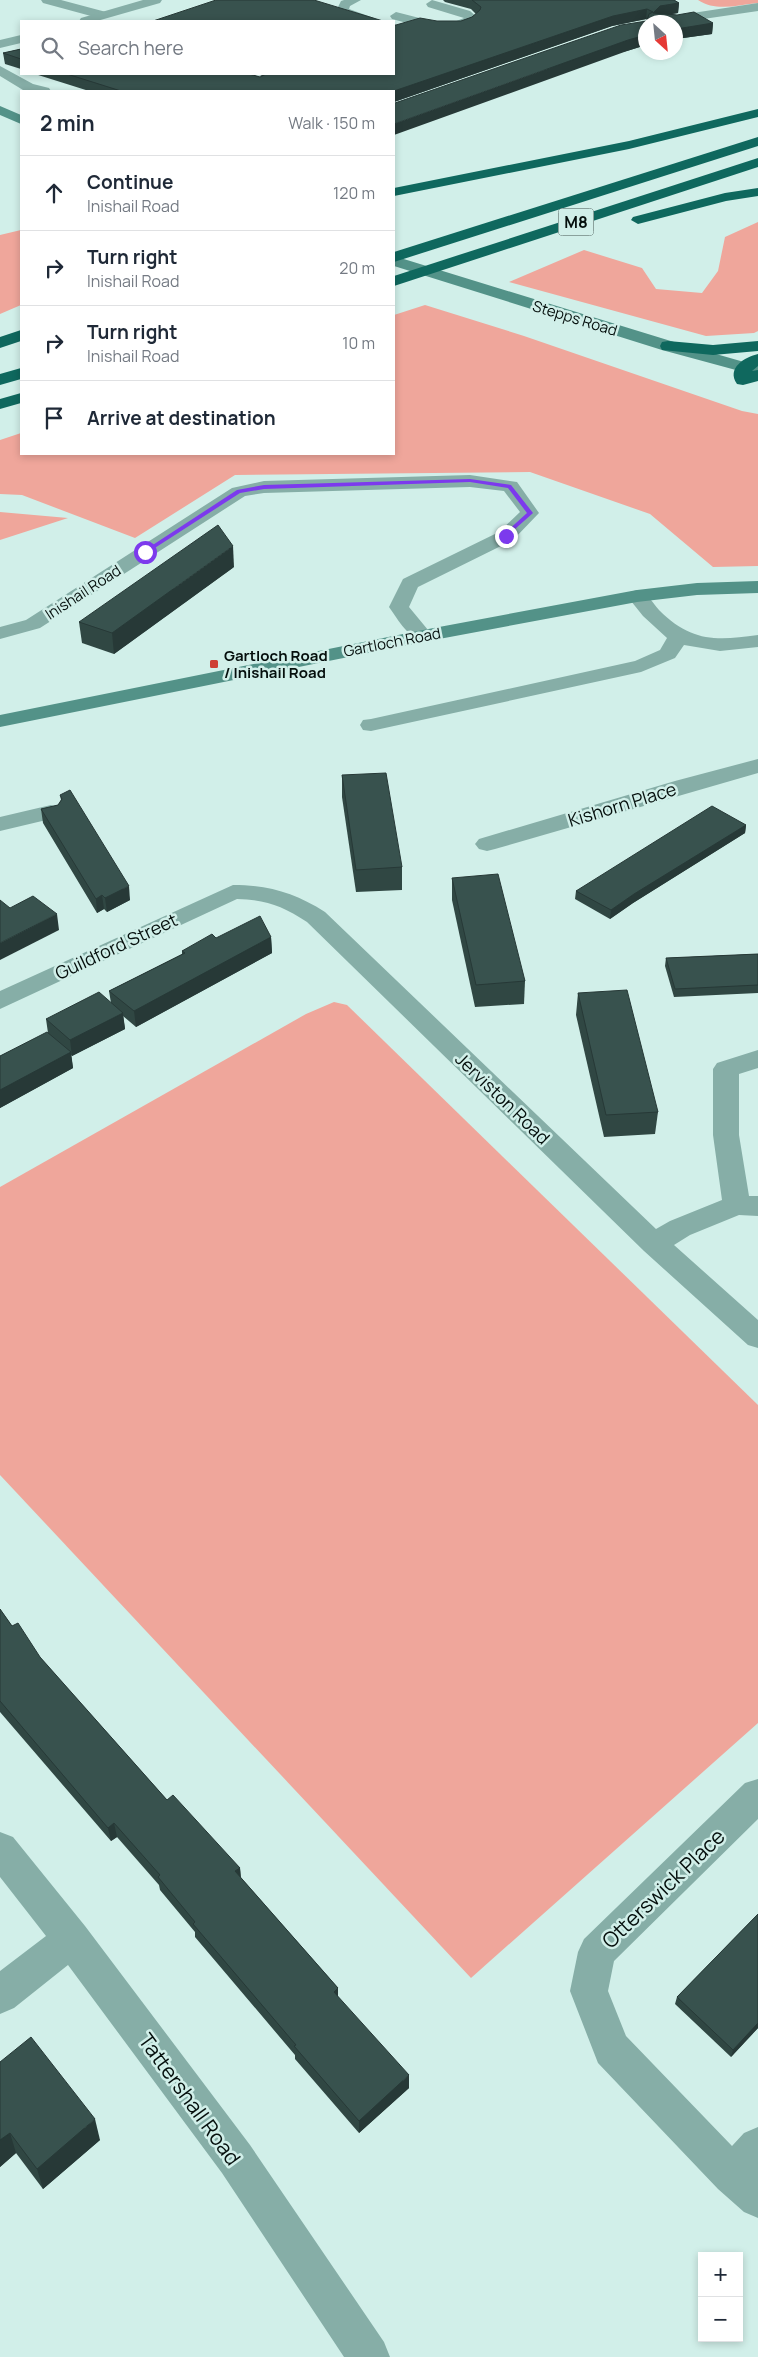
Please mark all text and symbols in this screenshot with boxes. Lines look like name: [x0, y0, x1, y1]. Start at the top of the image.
north arrow: [638, 15, 683, 60]
search box: [20, 20, 395, 75]
icon: search: [38, 34, 66, 62]
text: Search here: [78, 35, 184, 61]
text: 2 min: [40, 109, 95, 137]
text: Walk · 150 m: [288, 112, 375, 134]
text: Continue: [87, 169, 173, 195]
icon: ahead: [40, 179, 68, 207]
text: 120 m: [333, 182, 375, 204]
text: Inishail Road: [87, 195, 179, 217]
road number: M8: [558, 208, 594, 236]
text: Turn right: [87, 244, 177, 270]
icon: right: [40, 254, 68, 282]
text: 20 m: [339, 257, 375, 279]
text: Inishail Road: [87, 270, 179, 292]
street label: Stepps Road: [530, 295, 620, 341]
text: Turn right: [87, 319, 177, 345]
icon: right: [40, 329, 68, 357]
text: 10 m: [342, 332, 375, 354]
text: Inishail Road: [87, 345, 179, 367]
icon: arrive: [40, 404, 68, 432]
text: Arrive at destination: [87, 405, 276, 431]
route end: [495, 525, 518, 548]
route start: [134, 541, 157, 564]
street label: Inishail Road: [41, 560, 125, 624]
street label: Gartloch Road: [342, 622, 442, 662]
place label: Gartloch Road / Inishail Road: [224, 645, 328, 683]
marker: Gartloch Road / Inishail Road: [208, 658, 220, 670]
street label: Kishorn Place: [565, 776, 679, 832]
street label: Guildford Street: [51, 907, 181, 985]
street label: Jerviston Road: [451, 1047, 555, 1149]
street label: Otterswick Place: [595, 1822, 731, 1954]
street label: Tattershall Road: [133, 2027, 247, 2171]
map controls: [698, 2252, 743, 2342]
button: +: [698, 2252, 743, 2297]
button: −: [698, 2297, 743, 2342]

